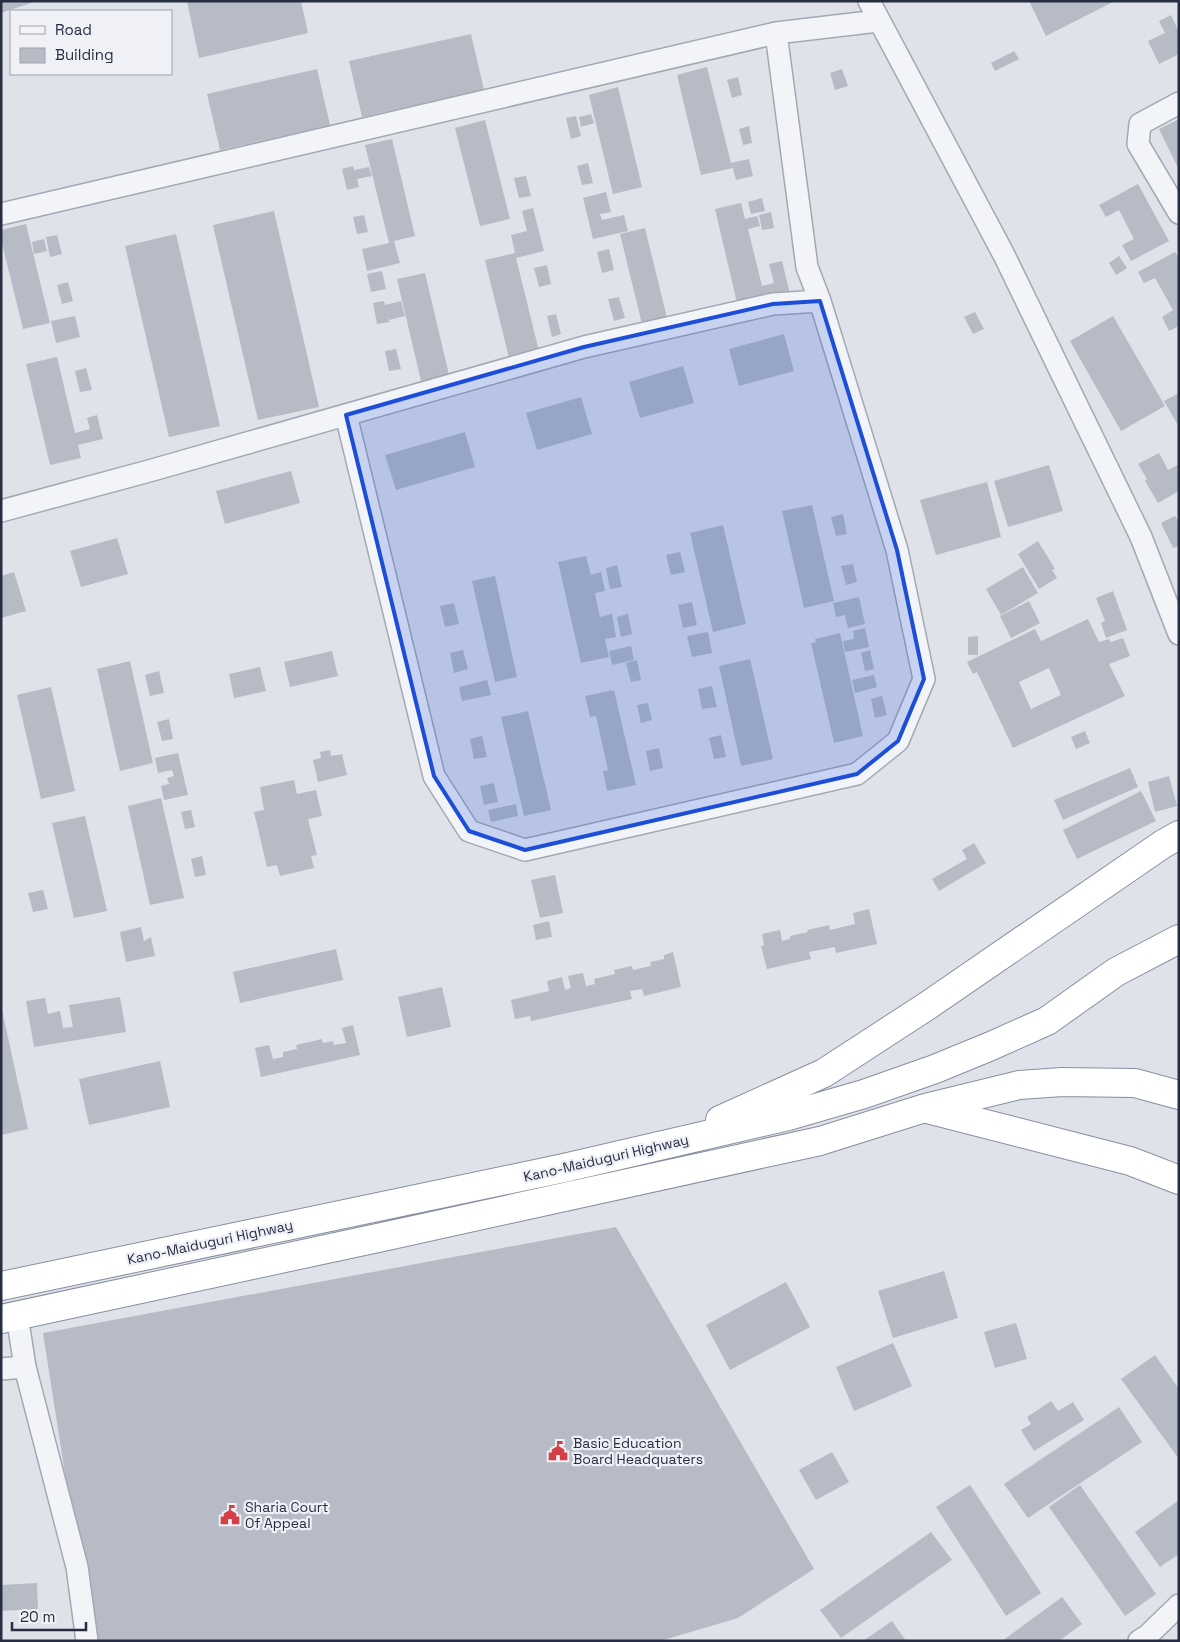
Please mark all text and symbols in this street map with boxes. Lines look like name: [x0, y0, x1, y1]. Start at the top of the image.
legend: [10, 10, 172, 75]
text: Road: [55, 20, 92, 39]
text: Building: [55, 45, 114, 64]
street label: Kano-Maiduguri Highway: [522, 1130, 690, 1186]
street label: Kano-Maiduguri Highway: [126, 1216, 294, 1268]
place label: Basic Education Board Headquaters: [573, 1434, 703, 1468]
public building icon: Basic Education Board Headquaters: [547, 1440, 569, 1462]
place label: Sharia Court Of Appeal: [245, 1498, 329, 1532]
public building icon: Sharia Court Of Appeal: [219, 1504, 241, 1526]
scale bar: [12, 1600, 86, 1632]
text: 20 m: [20, 1607, 55, 1626]

